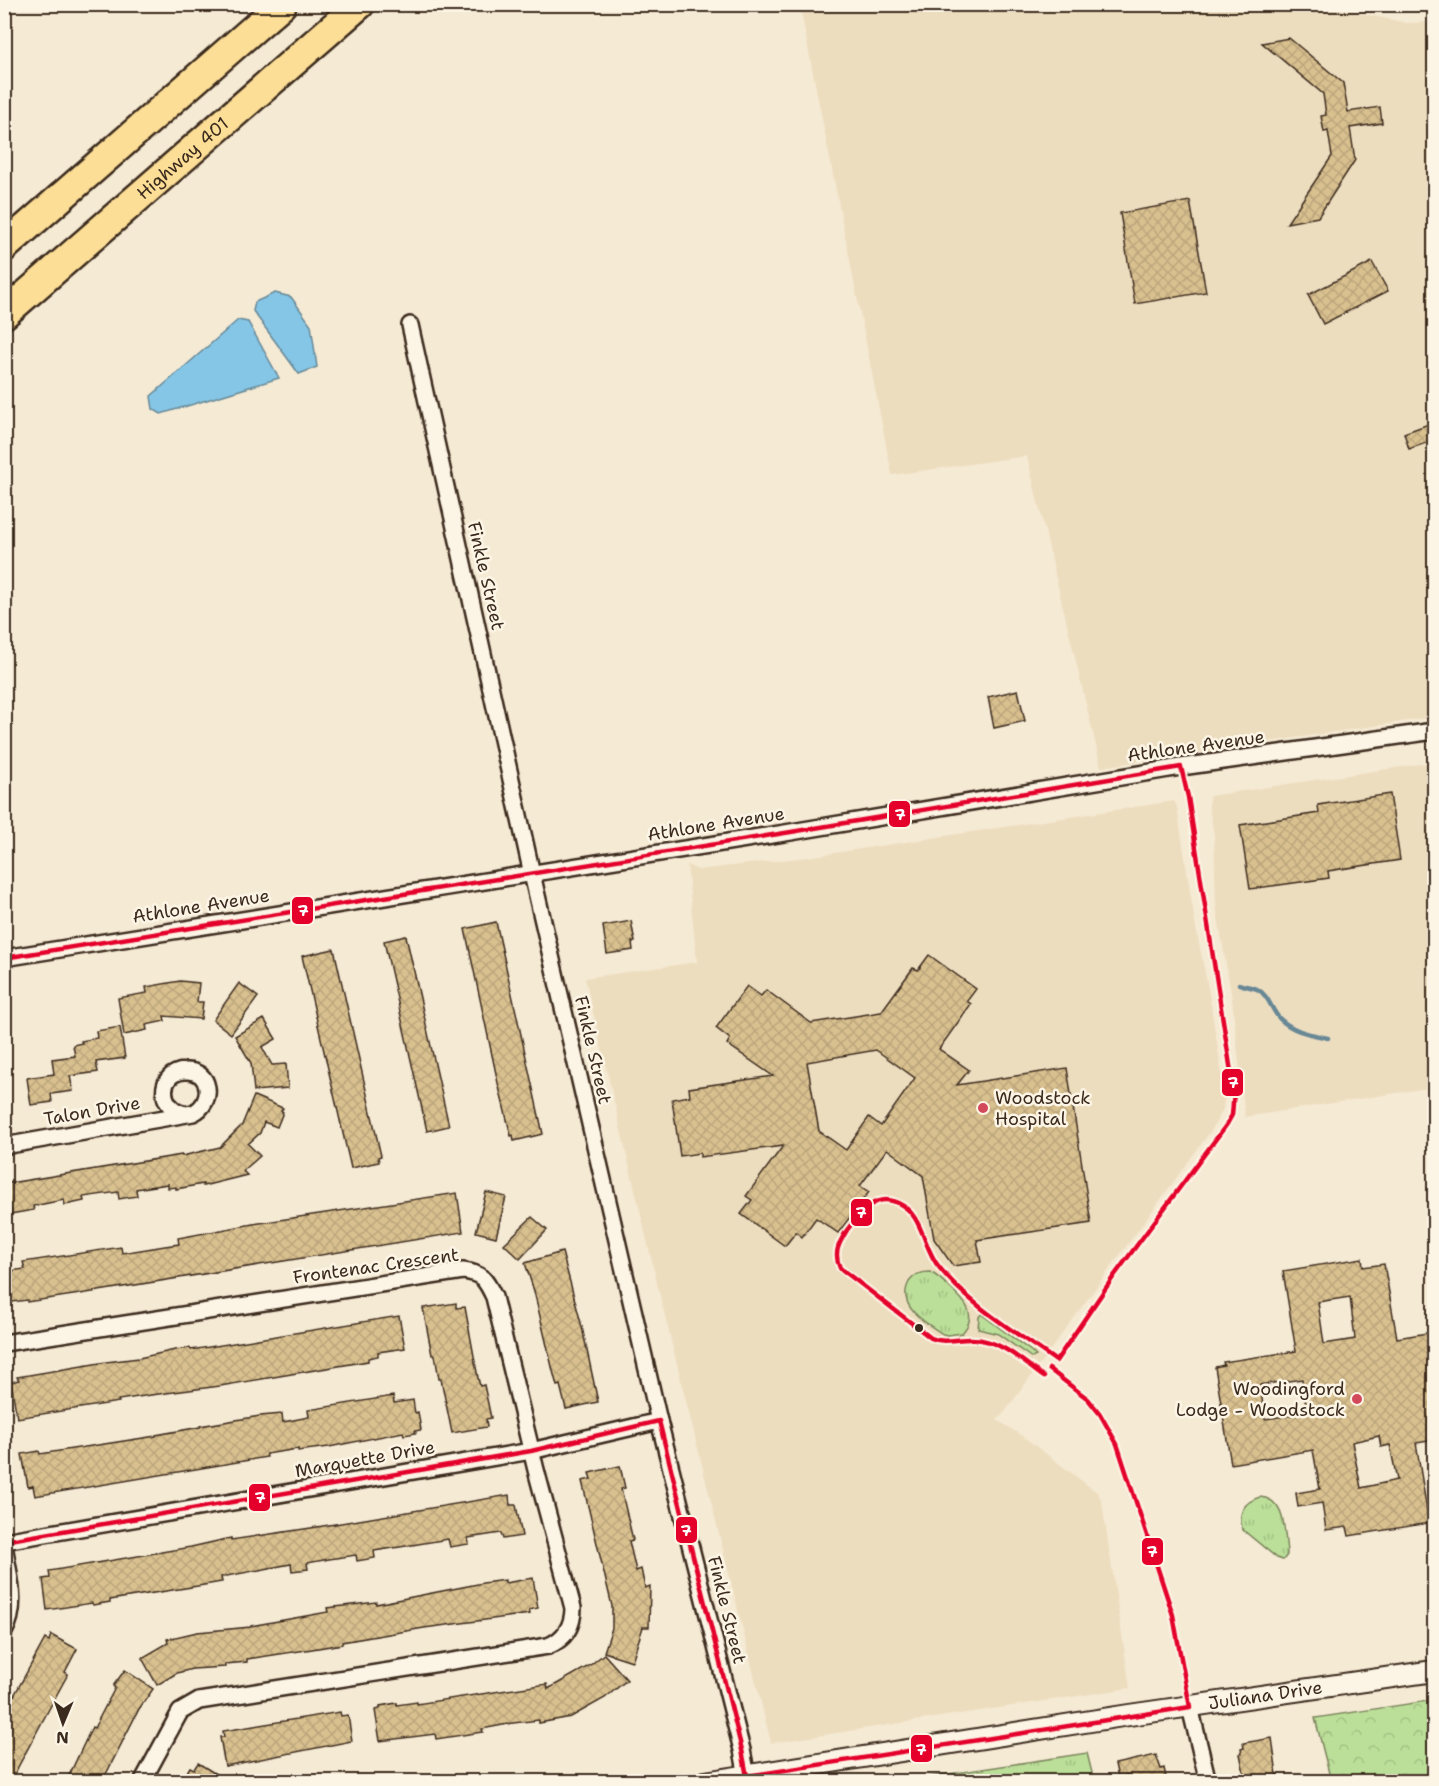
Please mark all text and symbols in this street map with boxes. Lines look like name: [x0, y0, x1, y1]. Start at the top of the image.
street label: Highway 401: [132, 112, 234, 205]
street label: Finkle Street: [462, 520, 510, 633]
street label: Athlone Avenue: [1126, 724, 1266, 768]
line badge: 7: [888, 800, 911, 828]
street label: Athlone Avenue: [646, 801, 786, 847]
text: 7: [894, 804, 906, 825]
street label: Athlone Avenue: [131, 883, 271, 929]
line badge: 7: [291, 896, 314, 925]
text: 7: [297, 900, 309, 921]
street label: Finkle Street: [569, 994, 617, 1107]
line badge: 7: [1221, 1068, 1244, 1097]
text: 7: [1227, 1072, 1239, 1093]
place label: Woodstock Hospital: [995, 1086, 1091, 1131]
street label: Talon Drive: [42, 1091, 142, 1131]
marker: Woodstock Hospital: [976, 1101, 990, 1115]
line badge: 7: [850, 1198, 873, 1227]
text: 7: [855, 1202, 867, 1223]
street label: Frontenac Crescent: [292, 1242, 461, 1290]
unlabelled marker: [913, 1322, 925, 1334]
place label: Woodingford Lodge - Woodstock: [1176, 1377, 1345, 1422]
marker: Woodingford Lodge - Woodstock: [1350, 1392, 1364, 1406]
street label: Marquette Drive: [293, 1435, 437, 1483]
line badge: 7: [248, 1483, 271, 1512]
text: 7: [254, 1487, 266, 1508]
line badge: 7: [675, 1516, 698, 1544]
text: 7: [680, 1520, 692, 1541]
line badge: 7: [1141, 1537, 1164, 1566]
text: 7: [1146, 1541, 1158, 1562]
street label: Finkle Street: [702, 1554, 752, 1667]
street label: Juliana Drive: [1207, 1675, 1324, 1715]
north arrow: [33, 1693, 93, 1753]
text: N: [56, 1727, 69, 1748]
line badge: 7: [910, 1734, 933, 1763]
text: 7: [915, 1739, 927, 1760]

